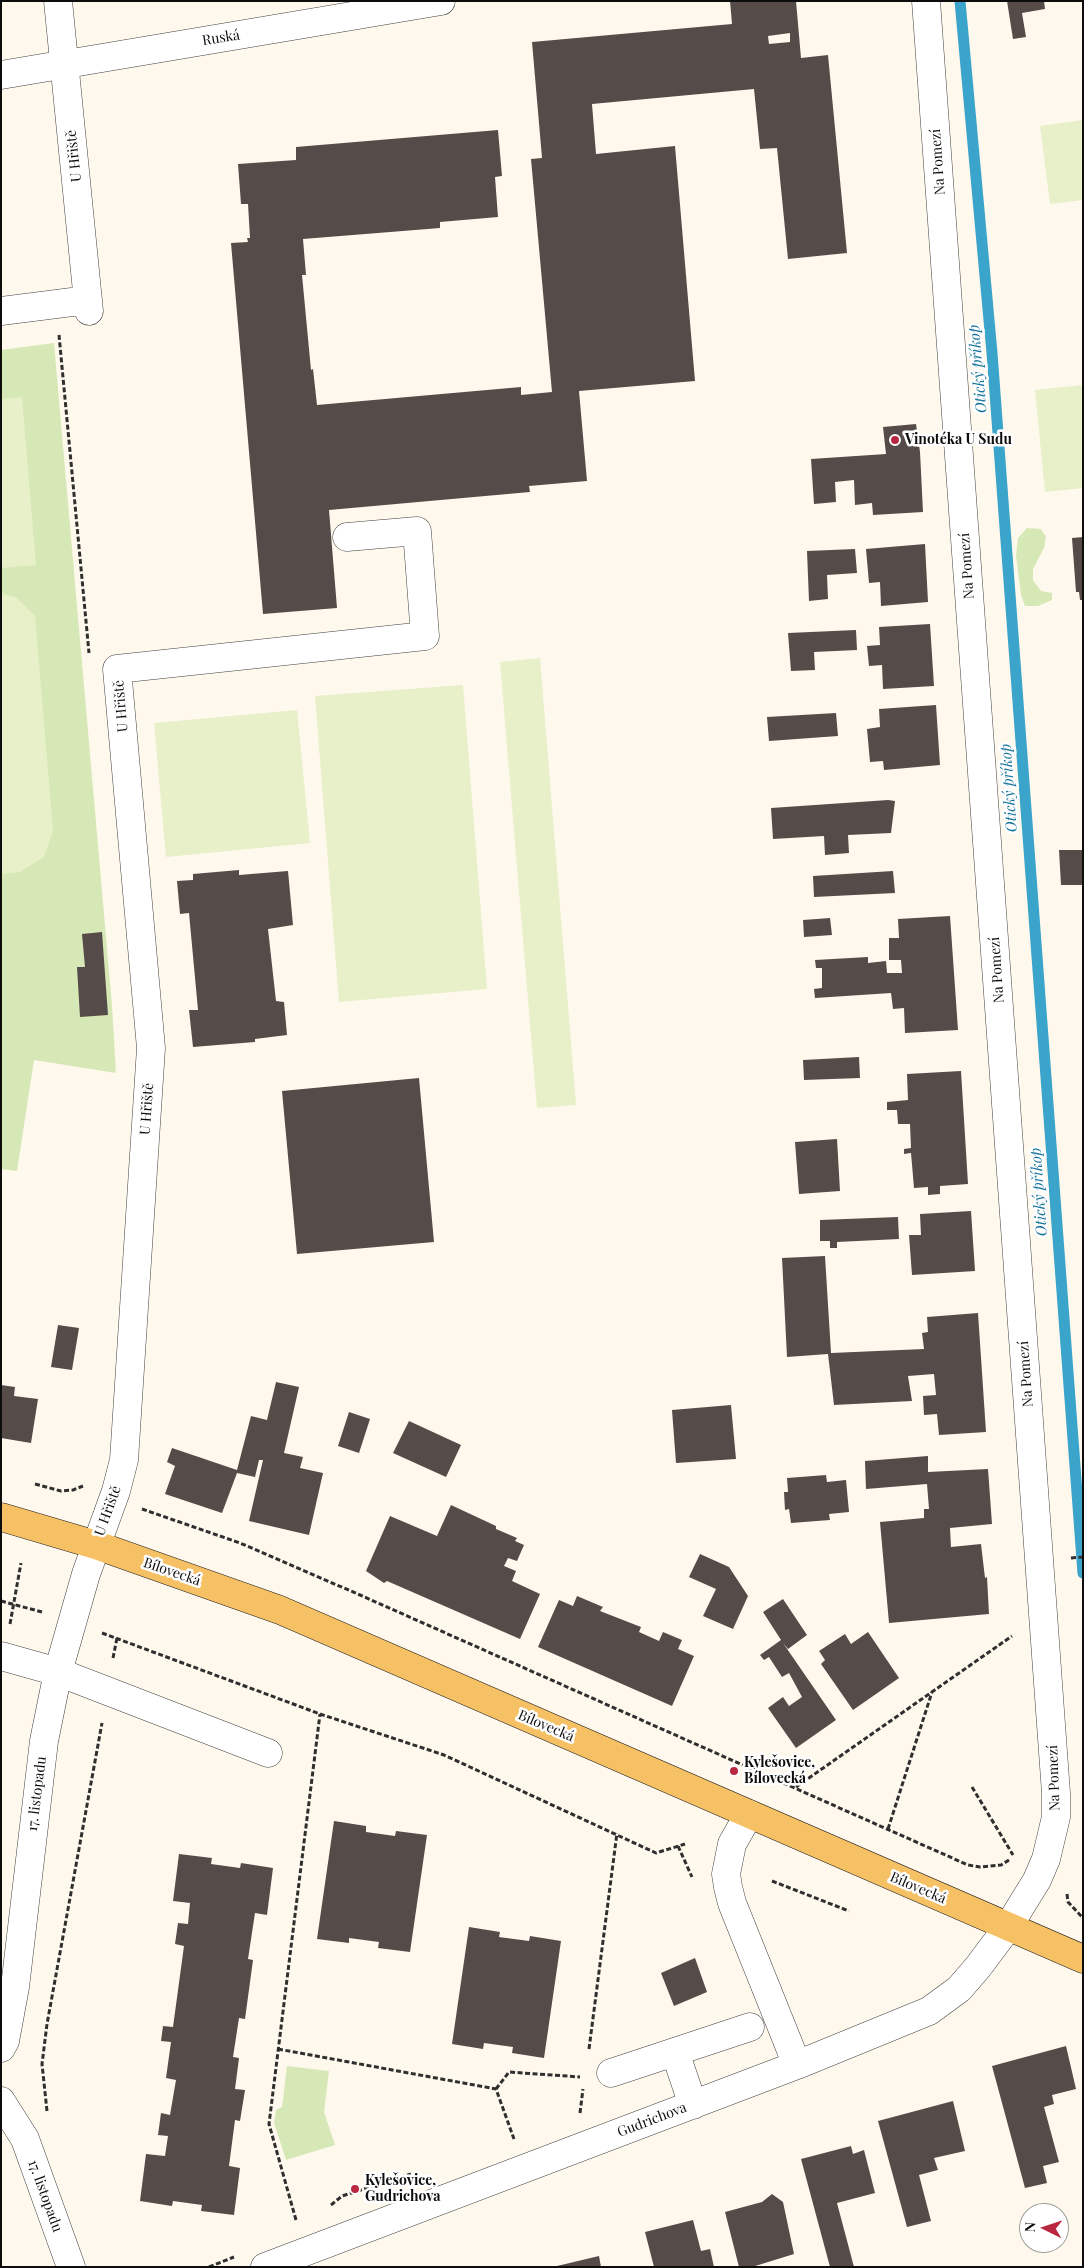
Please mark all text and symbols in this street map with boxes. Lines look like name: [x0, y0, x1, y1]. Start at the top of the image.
street label: Ruská: [201, 27, 241, 49]
street label: Na Pomezí: [927, 128, 949, 196]
street label: U Hřiště: [63, 129, 85, 183]
water label: Otický příkop: [965, 324, 991, 414]
place label: Vinotéka U Sudu: [905, 432, 1012, 448]
marker: Vinotéka U Sudu: [889, 434, 901, 446]
street label: Na Pomezí: [956, 532, 978, 600]
street label: U Hřiště: [110, 679, 132, 733]
water label: Otický příkop: [997, 743, 1021, 833]
street label: Na Pomezí: [986, 936, 1008, 1004]
street label: U Hřiště: [137, 1082, 157, 1136]
water label: Otický příkop: [1027, 1147, 1051, 1237]
street label: Na Pomezí: [1015, 1340, 1037, 1408]
street label: U Hřiště: [91, 1484, 125, 1538]
street label: Bílovecká: [141, 1554, 203, 1590]
street label: Bílovecká: [515, 1707, 577, 1745]
street label: Na Pomezí: [1044, 1745, 1064, 1811]
street label: 17. listopadu: [24, 1755, 50, 1833]
place label: Kylešovice, Bílovecká: [744, 1755, 815, 1788]
marker: Kylešovice, Bílovecká: [728, 1765, 740, 1777]
street label: Bílovecká: [887, 1869, 949, 1907]
street label: Gudrichova: [615, 2099, 689, 2141]
street label: 17. listopadu: [24, 2158, 66, 2234]
place label: Kylešovice, Gudrichova: [365, 2173, 440, 2206]
marker: Kylešovice, Gudrichova: [349, 2183, 361, 2195]
north arrow: [1019, 2203, 1069, 2253]
text: N: [1020, 2221, 1039, 2233]

